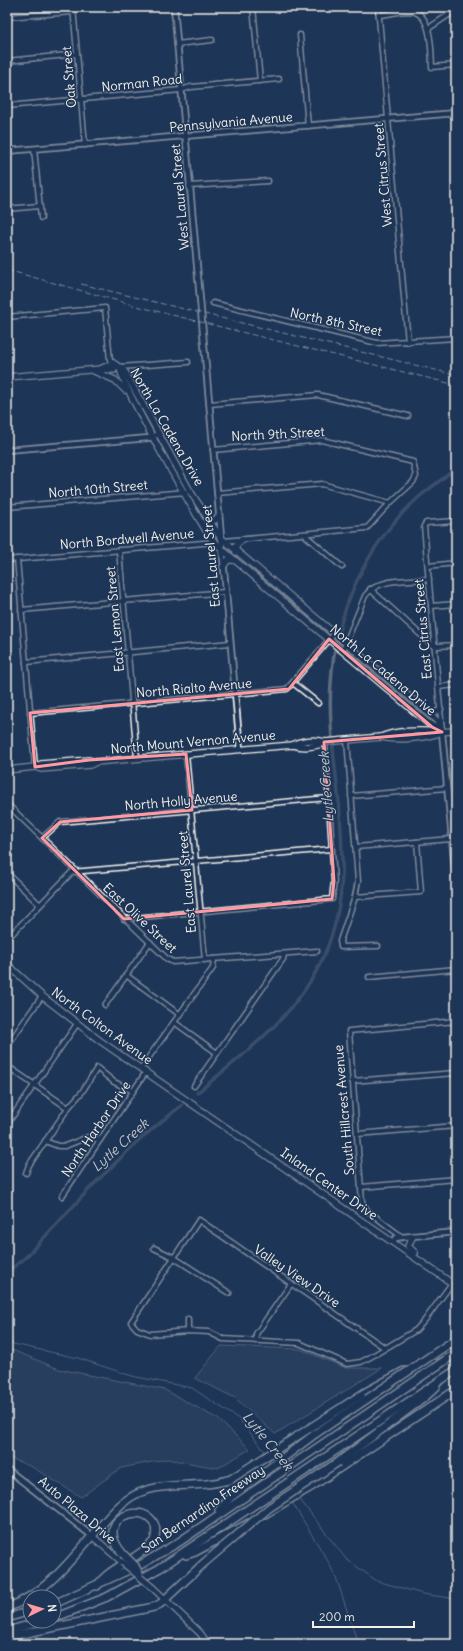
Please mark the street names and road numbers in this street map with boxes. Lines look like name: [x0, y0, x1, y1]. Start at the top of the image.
street label: Oak Street: [58, 45, 80, 109]
street label: Norman Road: [101, 70, 184, 96]
street label: Pennsylvania Avenue: [169, 108, 293, 136]
street label: West Citrus Street: [370, 122, 396, 228]
street label: West Laurel Street: [167, 143, 193, 251]
street label: North 8th Street: [288, 304, 384, 340]
street label: North La Cadena Drive: [126, 365, 208, 489]
street label: North 9th Street: [231, 423, 326, 445]
street label: North 10th Street: [48, 476, 149, 502]
street label: East Laurel Street: [198, 503, 224, 608]
street label: North Bordwell Avenue: [59, 525, 195, 553]
street label: East Lemon Street: [102, 565, 128, 673]
street label: East Citrus Street: [410, 577, 436, 680]
street label: North La Cadena Drive: [327, 621, 439, 719]
street label: North Rialto Avenue: [135, 674, 253, 702]
street label: North Mount Vernon Avenue: [110, 726, 276, 758]
street label: North Holly Avenue: [124, 788, 238, 814]
street label: East Laurel Street: [174, 829, 200, 934]
street label: East Olive Street: [99, 879, 181, 957]
street label: North Colton Avenue: [48, 984, 156, 1068]
street label: South Hillcrest Avenue: [330, 1044, 358, 1176]
street label: North Harbor Drive: [58, 1078, 134, 1180]
street label: Inland Center Drive: [277, 1144, 381, 1224]
street label: Valley View Drive: [251, 1241, 343, 1311]
street label: San Bernardino Freeway: [138, 1461, 268, 1557]
street label: Auto Plaza Drive: [35, 1473, 119, 1547]

